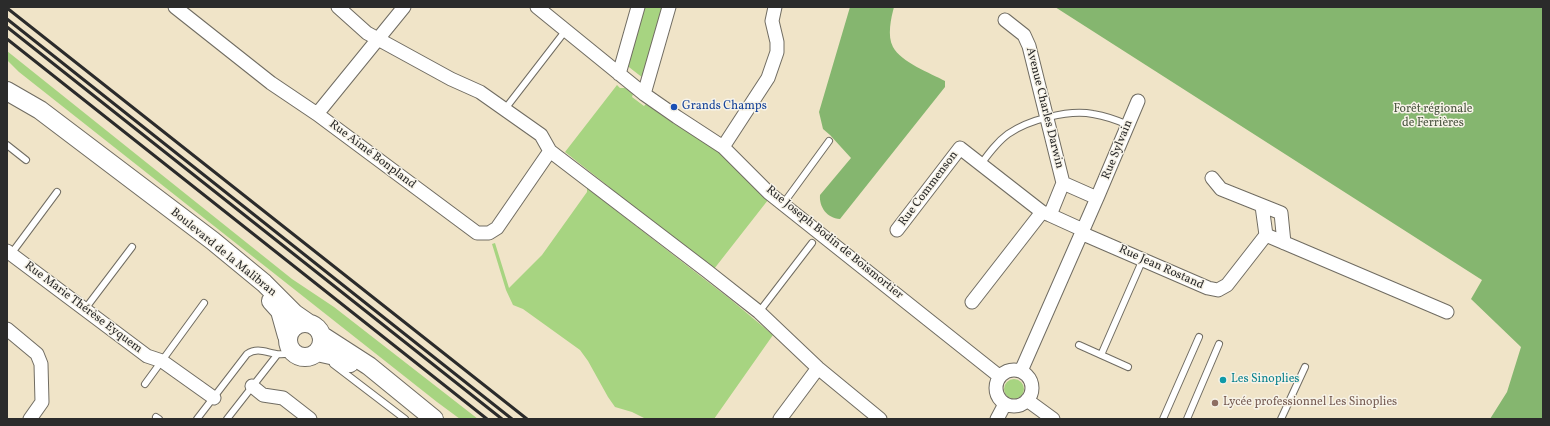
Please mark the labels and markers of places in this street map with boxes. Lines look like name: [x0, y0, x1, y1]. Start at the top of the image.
place label: Grands Champs: [682, 100, 767, 114]
marker: Grands Champs: [669, 102, 679, 112]
place label: Les Sinoplies: [1231, 373, 1300, 387]
marker: Les Sinoplies: [1218, 375, 1228, 385]
place label: Lycée professionnel Les Sinoplies: [1223, 396, 1397, 410]
marker: Lycée professionnel Les Sinoplies: [1210, 398, 1220, 408]

